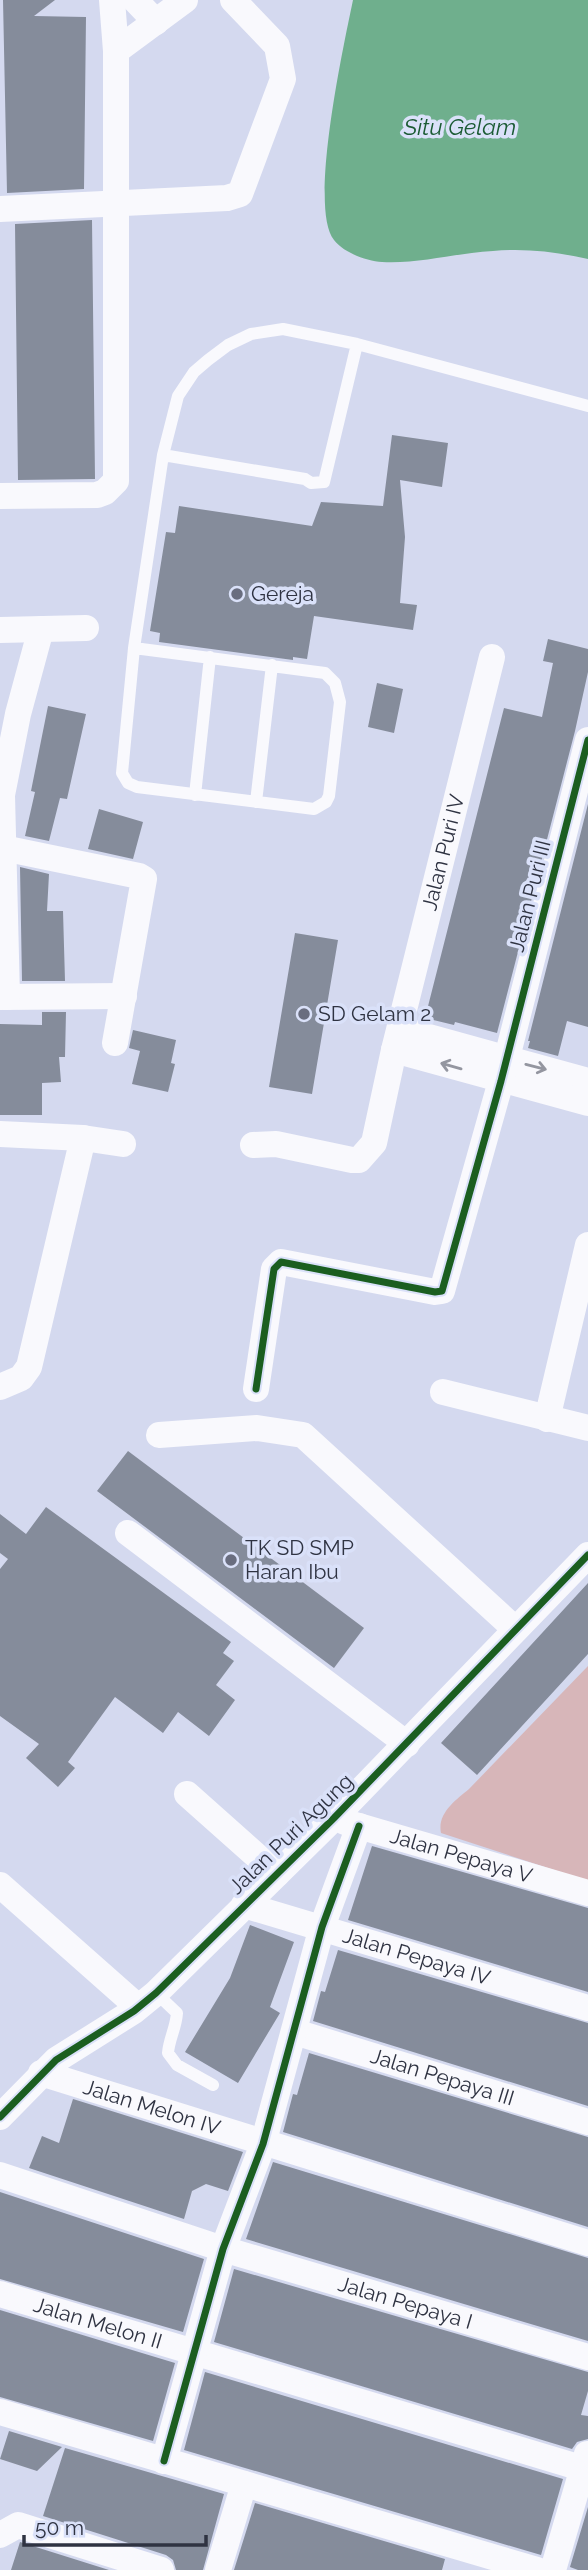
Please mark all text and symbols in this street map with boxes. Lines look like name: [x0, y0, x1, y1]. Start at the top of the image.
water label: Situ Gelam: [403, 113, 516, 140]
place label: Gereja: [251, 581, 314, 606]
marker: Gereja: [229, 586, 245, 602]
street label: Jalan Puri IV: [416, 792, 469, 913]
street label: Jalan Puri III: [504, 837, 556, 954]
place label: SD Gelam 2: [318, 1001, 431, 1026]
marker: SD Gelam 2: [296, 1006, 312, 1022]
one-way arrow: [440, 1059, 462, 1072]
one-way arrow: [524, 1061, 547, 1074]
place label: TK SD SMP Haran Ibu: [245, 1535, 354, 1584]
marker: TK SD SMP Haran Ibu: [223, 1552, 239, 1568]
street label: Jalan Puri Agung: [223, 1768, 358, 1899]
street label: Jalan Pepaya V: [387, 1823, 535, 1888]
street label: Jalan Pepaya IV: [340, 1922, 493, 1990]
street label: Jalan Pepaya III: [367, 2043, 517, 2111]
street label: Jalan Melon IV: [80, 2074, 223, 2140]
street label: Jalan Pepaya I: [335, 2271, 475, 2334]
street label: Jalan Melon II: [31, 2292, 165, 2354]
scale bar: [24, 2504, 206, 2548]
text: 50 m: [35, 2515, 84, 2540]

